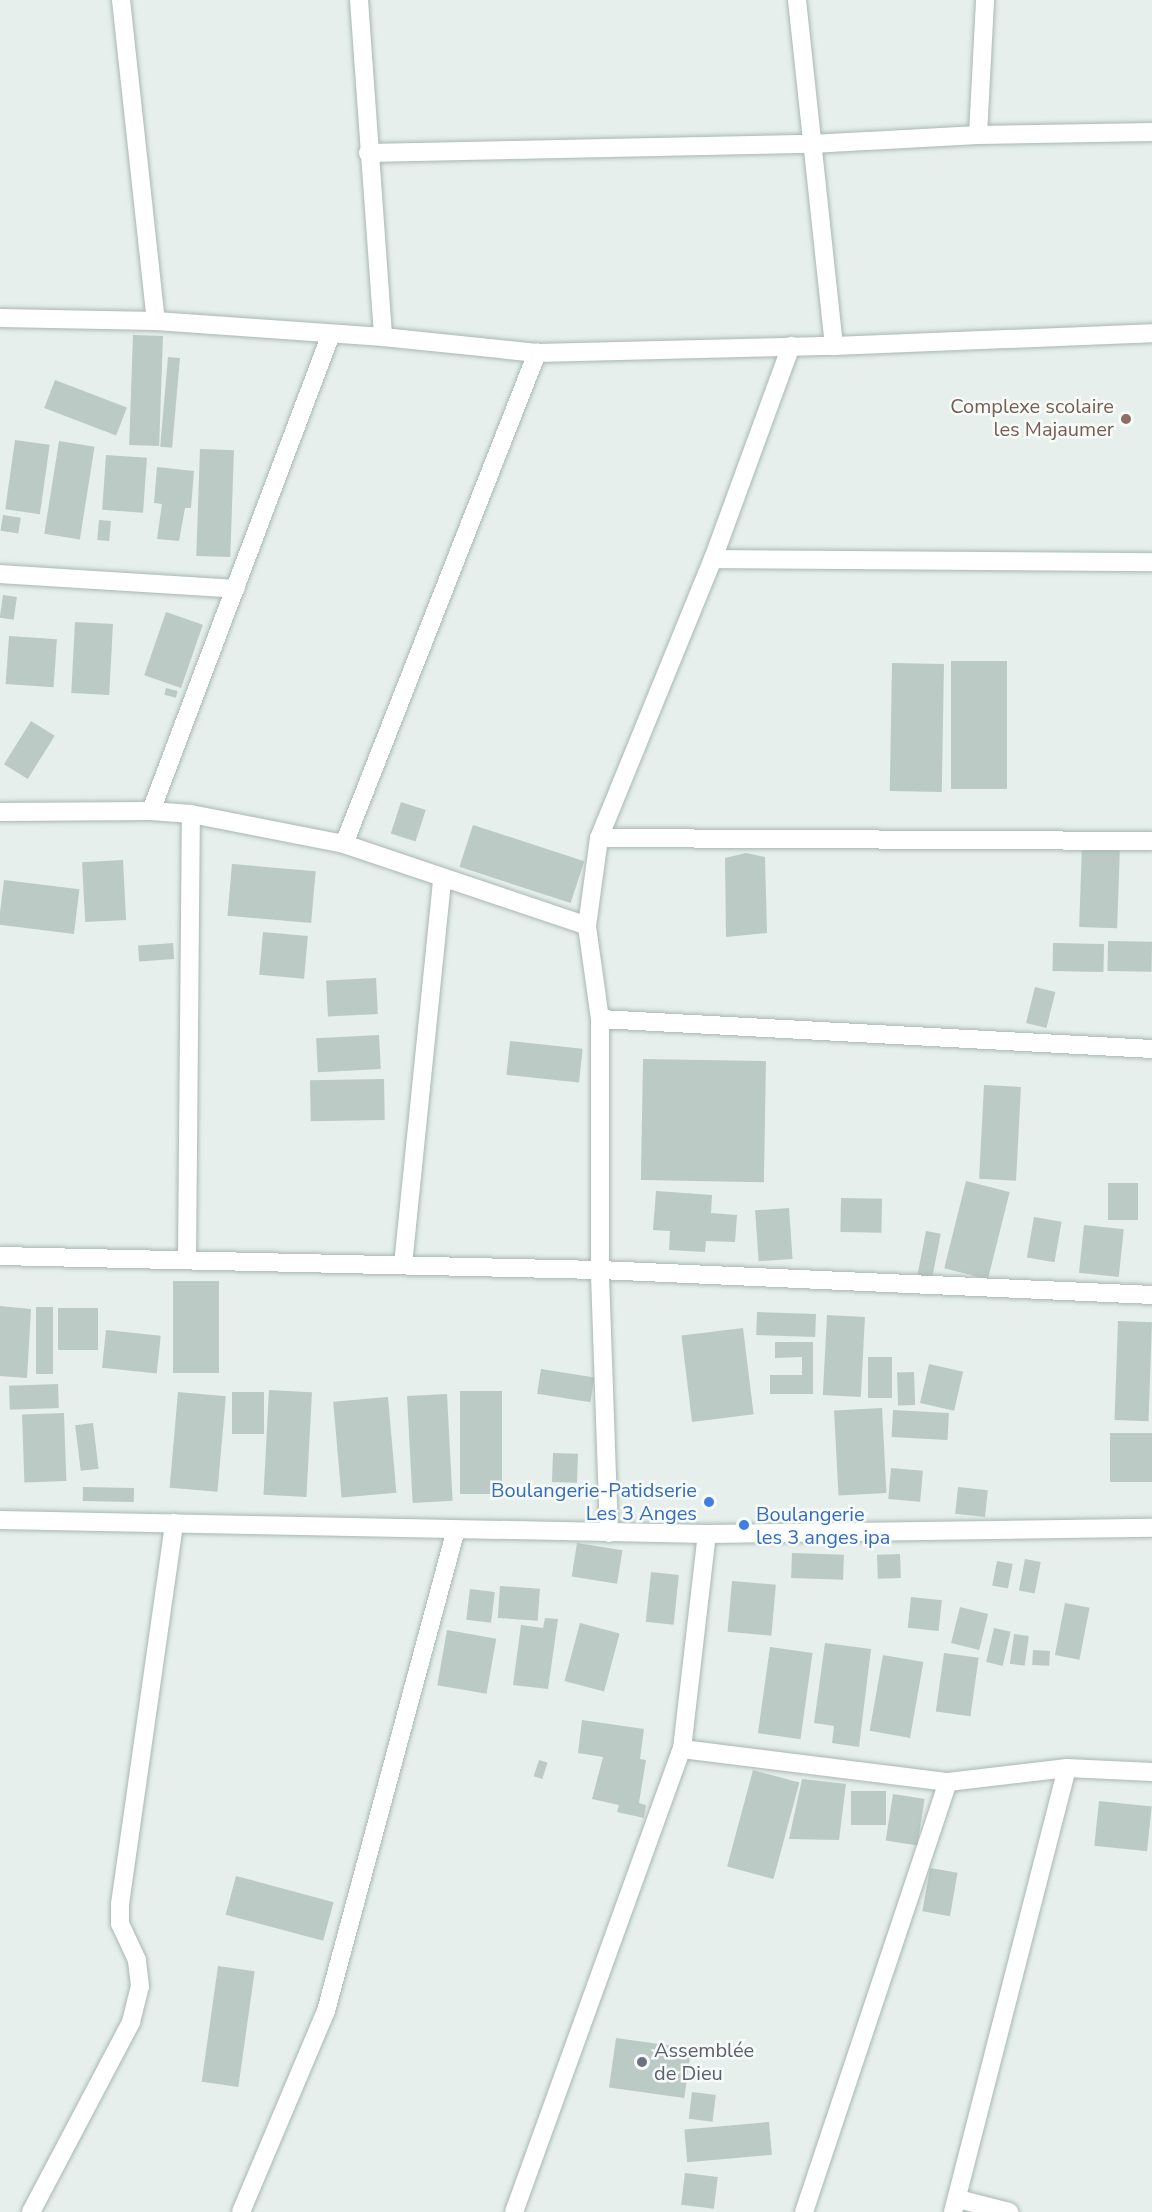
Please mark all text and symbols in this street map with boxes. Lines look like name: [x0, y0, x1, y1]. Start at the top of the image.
place label: Complexe scolaire les Majaumer: [950, 395, 1114, 442]
marker: Complexe scolaire les Majaumer: [1119, 412, 1133, 426]
place label: Boulangerie-Patidserie Les 3 Anges: [491, 1478, 697, 1525]
marker: Boulangerie-Patidserie Les 3 Anges: [702, 1495, 716, 1509]
place label: Boulangerie les 3 anges ipa: [756, 1502, 890, 1549]
marker: Boulangerie les 3 anges ipa: [737, 1518, 751, 1532]
place label: Assemblée de Dieu: [654, 2038, 754, 2085]
marker: Assemblée de Dieu: [635, 2055, 649, 2069]

